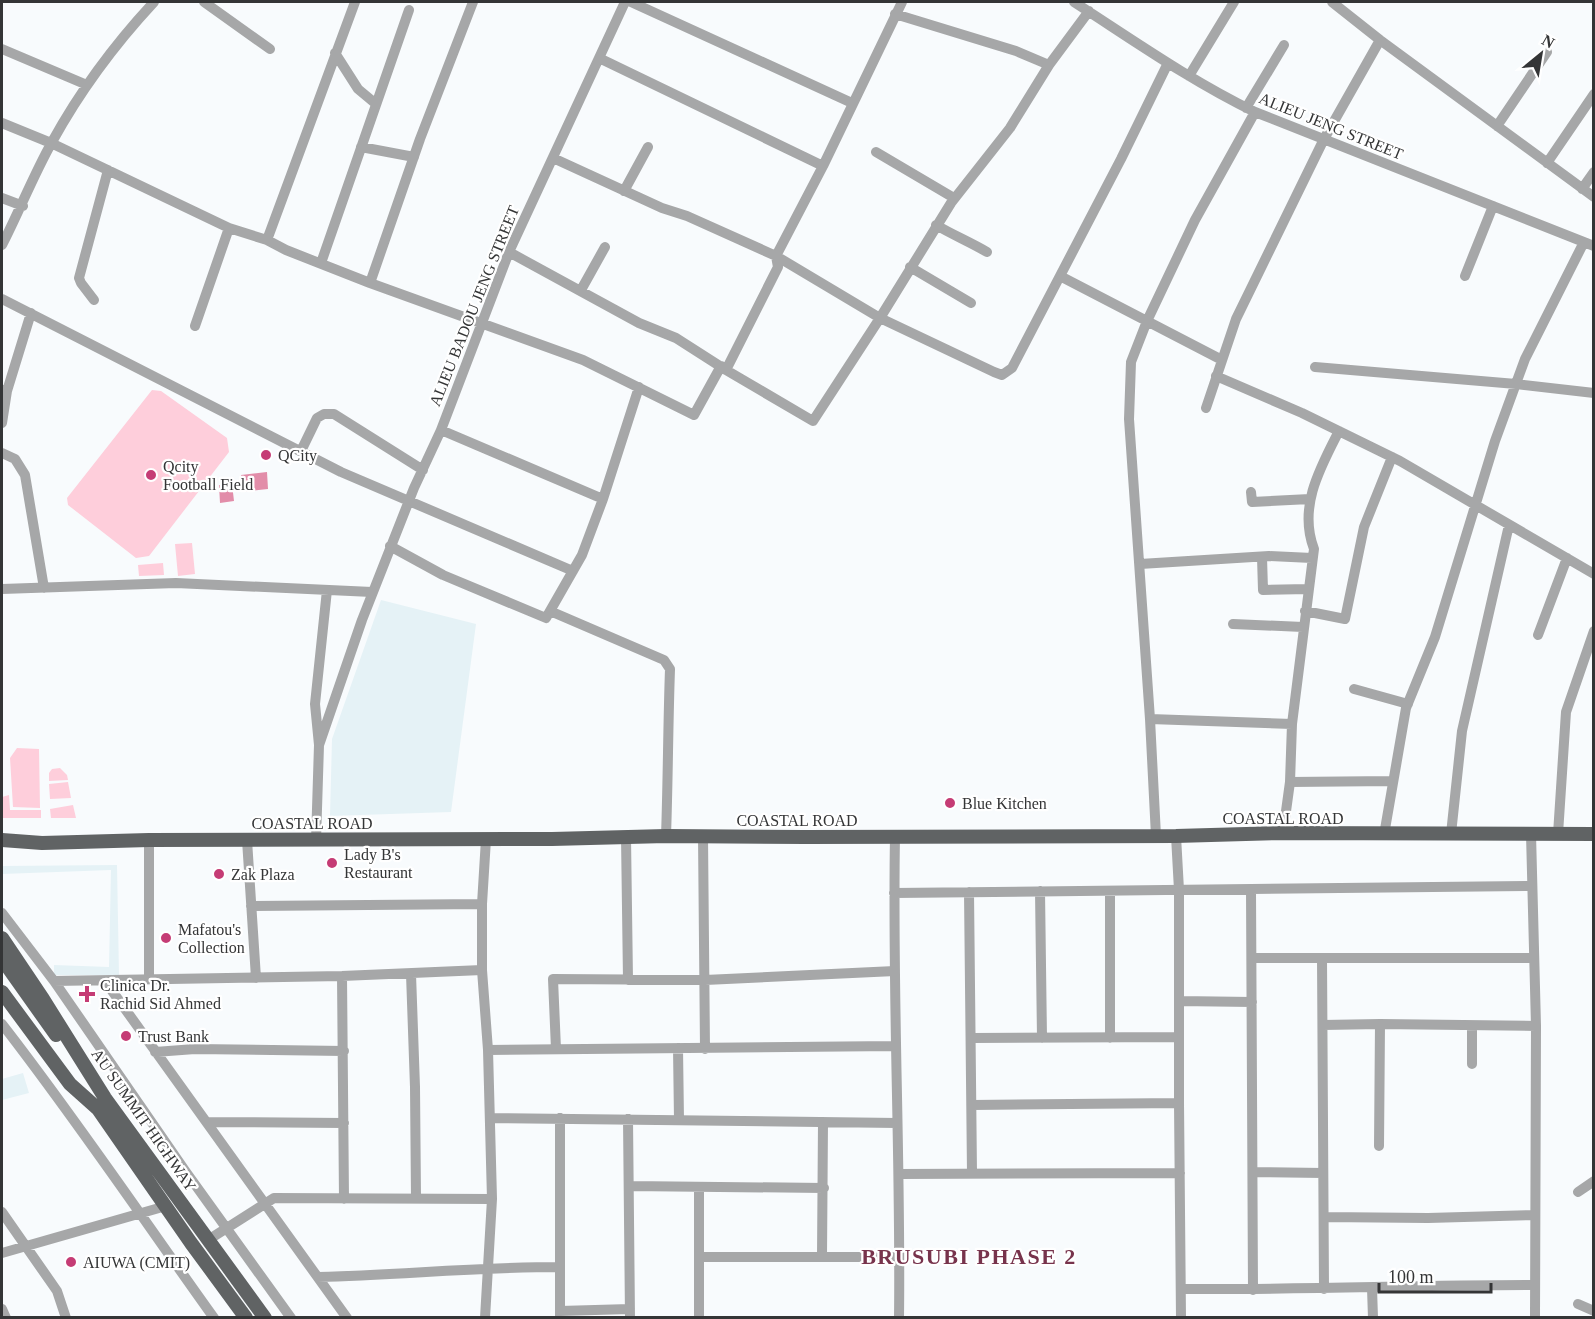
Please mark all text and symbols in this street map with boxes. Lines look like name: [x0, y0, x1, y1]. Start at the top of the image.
north arrow: [1511, 24, 1571, 84]
text: N: [1539, 31, 1558, 52]
street label: ALIEU JENG STREET: [1257, 89, 1406, 163]
street label: ALIEU BADOU JENG STREET: [426, 203, 522, 409]
place label: QCity: [278, 447, 317, 465]
marker: QCity: [259, 448, 273, 462]
place label: Qcity Football Field: [163, 458, 253, 493]
marker: Qcity Football Field: [144, 468, 158, 482]
place label: Blue Kitchen: [962, 795, 1047, 812]
marker: Blue Kitchen: [943, 796, 957, 810]
street label: COASTAL ROAD: [1222, 810, 1344, 827]
street label: COASTAL ROAD: [736, 812, 858, 829]
street label: COASTAL ROAD: [251, 815, 373, 832]
place label: Lady B's Restaurant: [344, 846, 413, 881]
marker: Lady B's Restaurant: [325, 856, 339, 870]
place label: Zak Plaza: [231, 866, 295, 883]
marker: Zak Plaza: [212, 867, 226, 881]
place label: Mafatou's Collection: [178, 921, 245, 956]
marker: Mafatou's Collection: [159, 931, 173, 945]
place label: Clinica Dr. Rachid Sid Ahmed: [100, 977, 221, 1012]
marker: Clinica Dr. Rachid Sid Ahmed: [78, 985, 96, 1003]
place label: Trust Bank: [138, 1028, 209, 1045]
marker: Trust Bank: [119, 1029, 133, 1043]
street label: AU SUMMIT HIGHWAY: [88, 1046, 200, 1195]
district label: BRUSUBI PHASE 2: [861, 1244, 1077, 1269]
place label: AIUWA (CMIT): [83, 1254, 190, 1272]
marker: AIUWA (CMIT): [64, 1255, 78, 1269]
scale bar: [1379, 1256, 1492, 1294]
text: 100 m: [1388, 1267, 1434, 1287]

